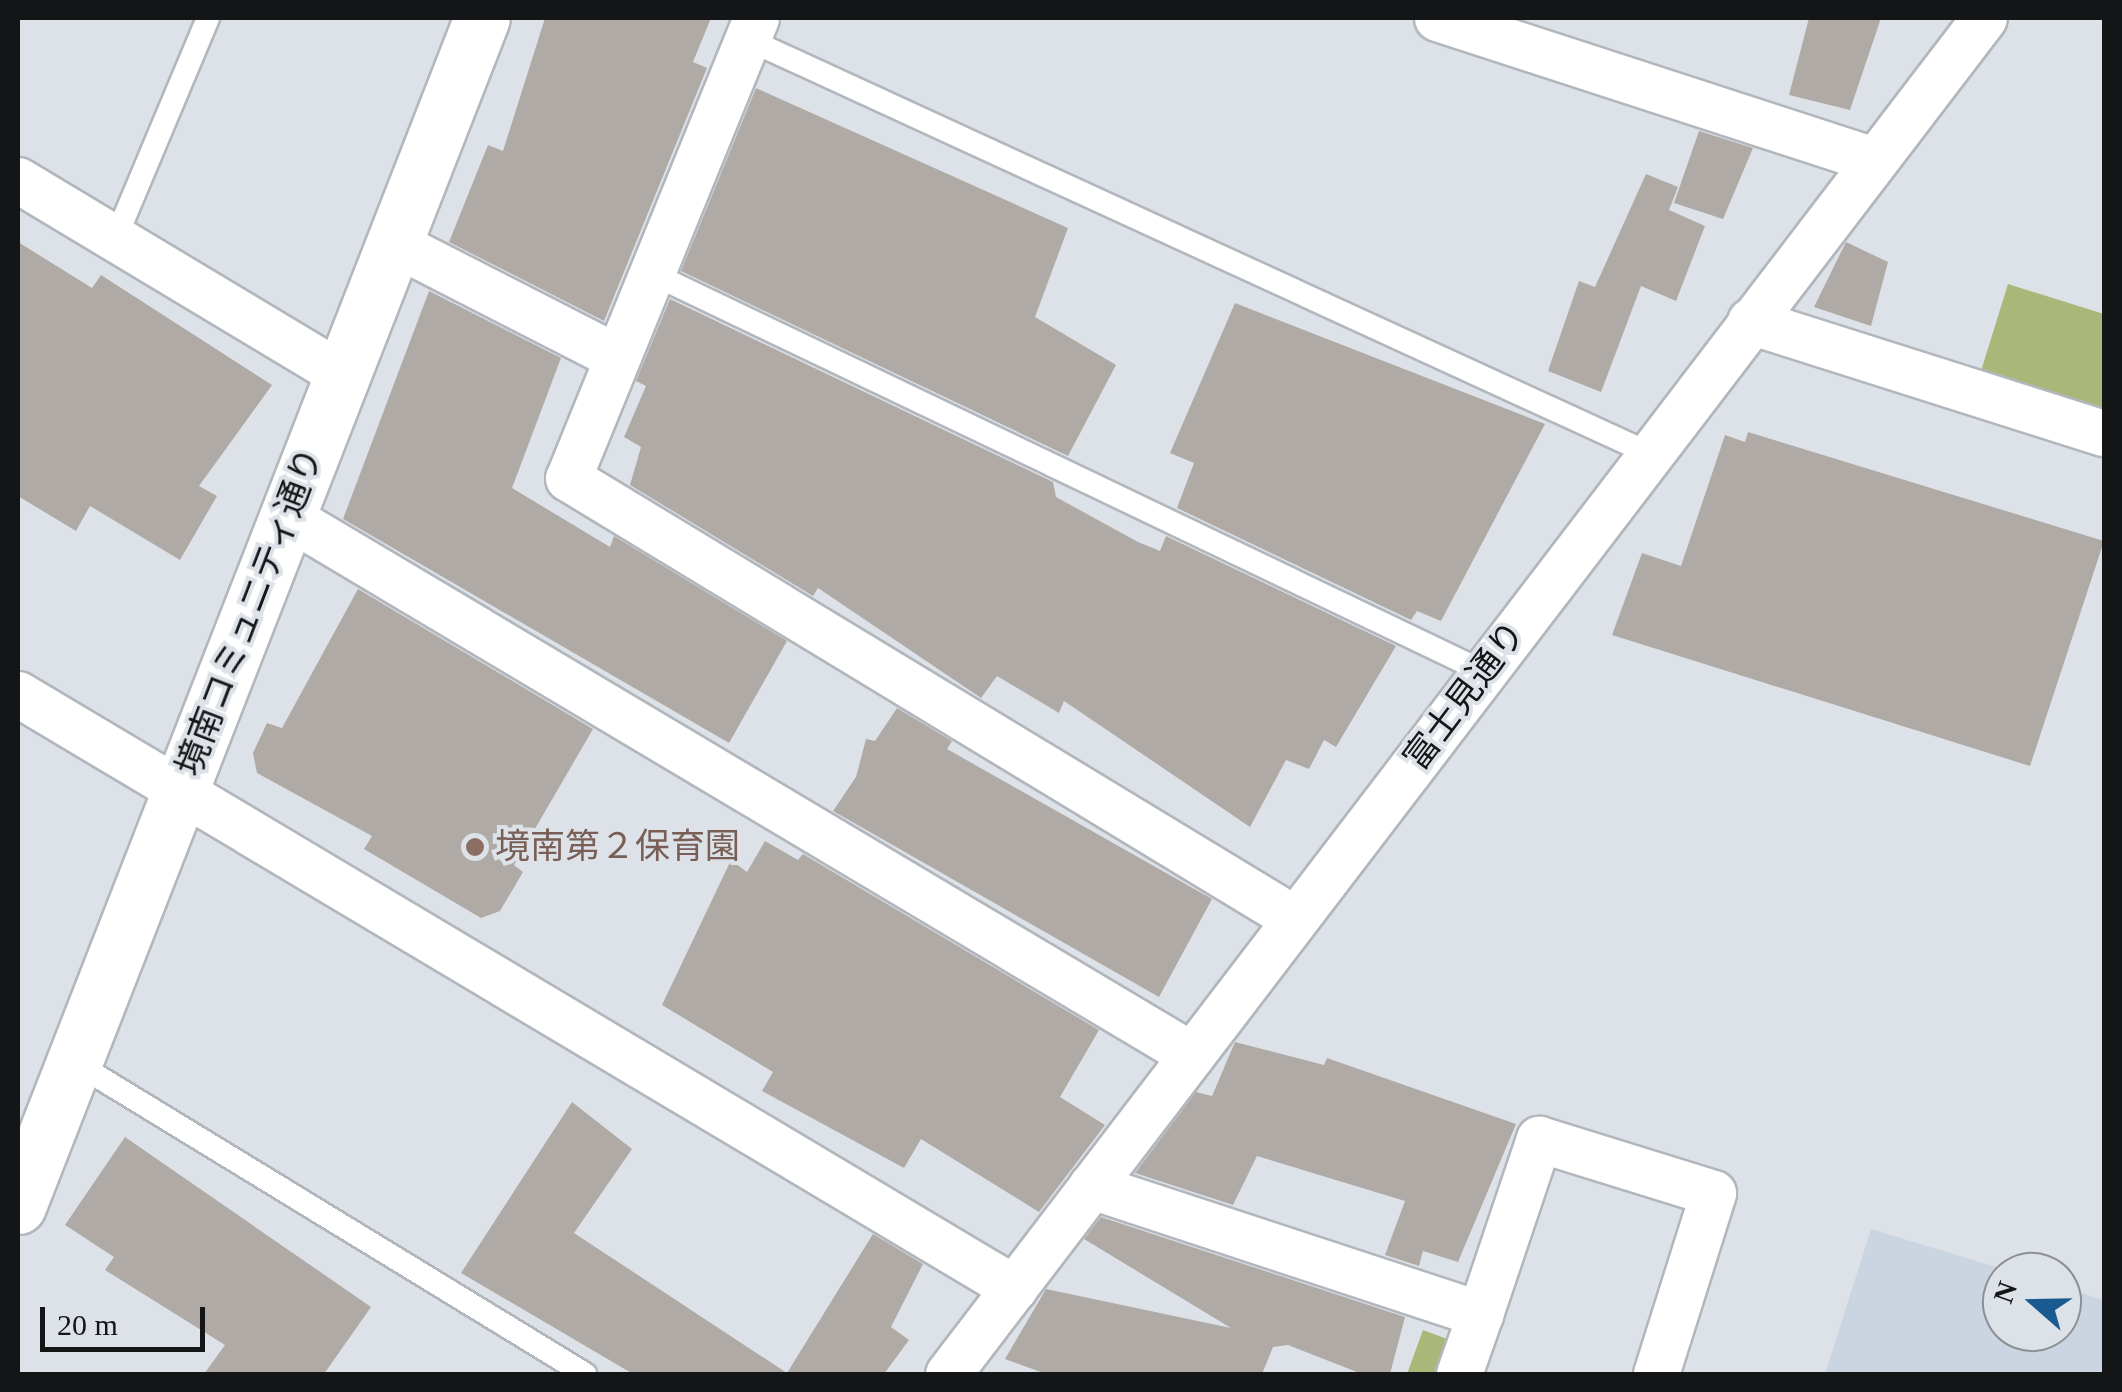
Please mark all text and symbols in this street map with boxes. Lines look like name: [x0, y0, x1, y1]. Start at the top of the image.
street label: 境南コミュニティ通り: [168, 441, 332, 783]
street label: 富士見通り: [1396, 613, 1534, 779]
place label: 境南第２保育園: [495, 826, 740, 868]
marker: 境南第２保育園: [464, 836, 486, 858]
north arrow: [1982, 1252, 2082, 1352]
text: N: [1987, 1277, 2023, 1307]
scale bar: [45, 1287, 210, 1349]
text: 20 m: [57, 1308, 118, 1341]

